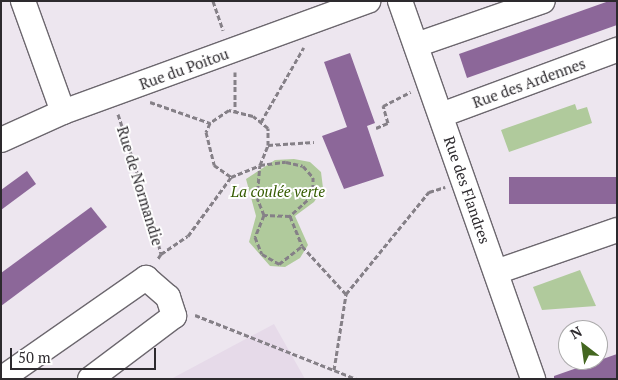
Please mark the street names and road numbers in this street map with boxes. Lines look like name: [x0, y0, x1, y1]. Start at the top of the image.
street label: Rue du Poitou: [137, 45, 231, 93]
street label: Rue des Ardennes: [470, 54, 588, 112]
street label: Rue de Normandie: [113, 124, 167, 248]
street label: Rue des Flandres: [440, 134, 494, 246]

